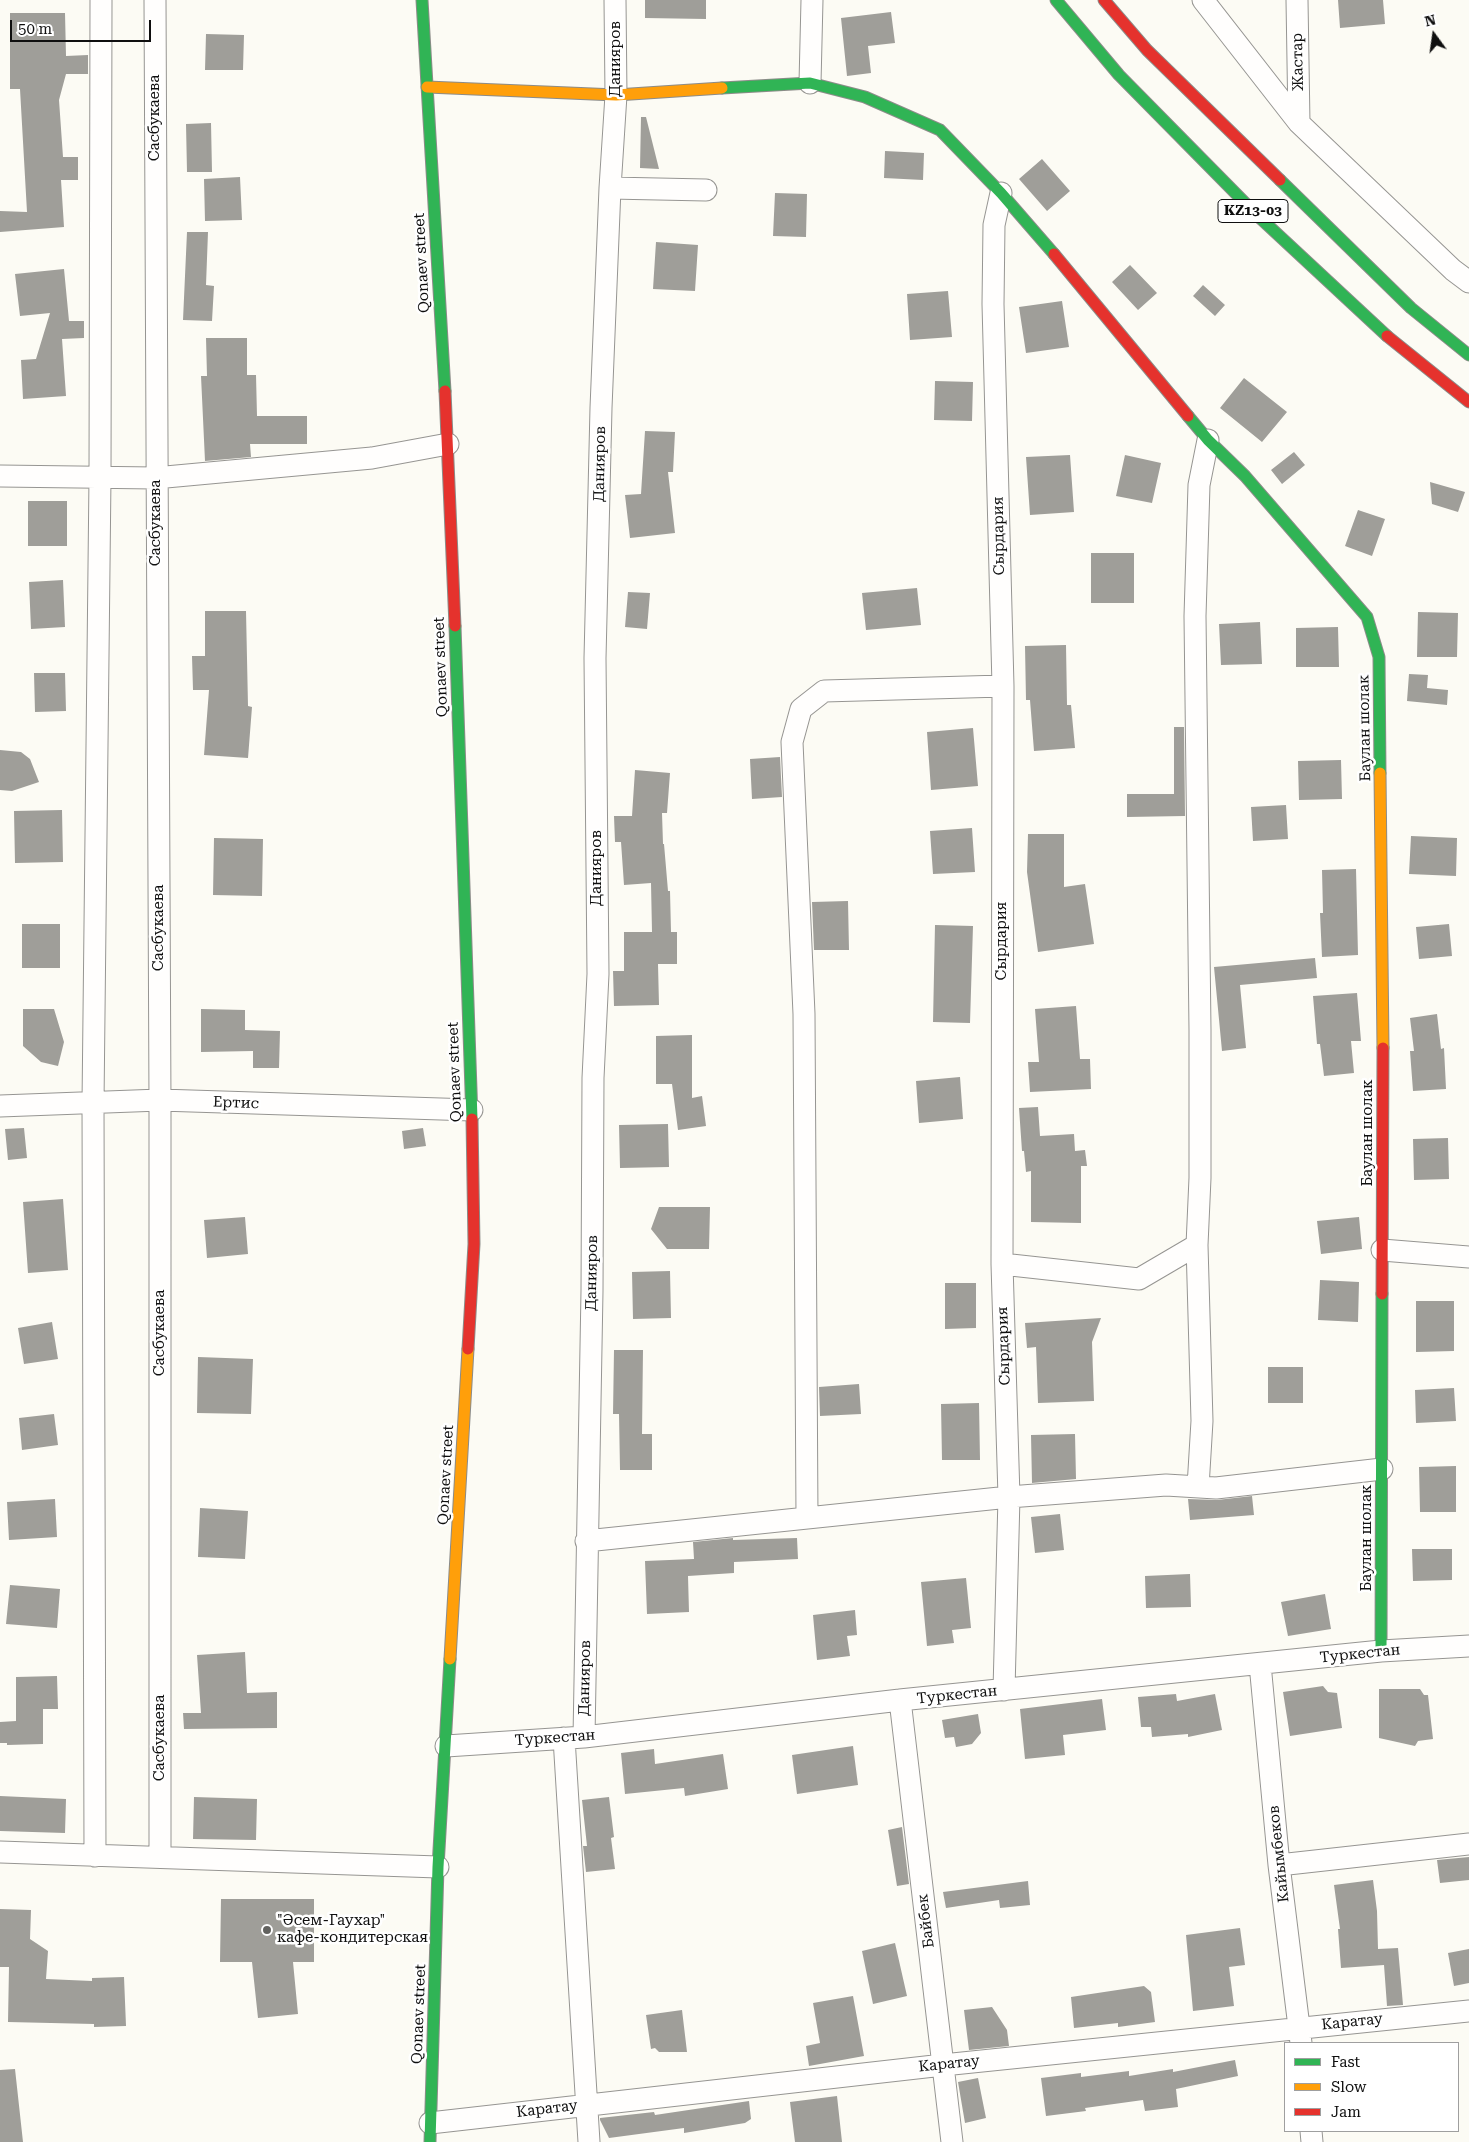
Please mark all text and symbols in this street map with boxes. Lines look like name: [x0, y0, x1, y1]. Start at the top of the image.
scale bar: [12, 10, 154, 42]
north arrow: [1409, 10, 1459, 60]
text: N: [1423, 11, 1438, 30]
text: 50 m: [18, 20, 52, 38]
street label: Данияров: [607, 21, 625, 97]
street label: Жастар: [1288, 33, 1308, 91]
street label: Сасбукаева: [146, 75, 164, 161]
road number: KZ13-03: [1218, 200, 1288, 222]
street label: Qonaev street: [410, 212, 434, 314]
street label: Данияров: [590, 426, 610, 502]
street label: Сасбукаева: [147, 480, 165, 566]
street label: Сырдария: [989, 496, 1009, 576]
street label: Qonaev street: [430, 617, 452, 717]
street label: Баулан шолак: [1355, 674, 1375, 782]
street label: Данияров: [588, 830, 606, 906]
street label: Сасбукаева: [150, 885, 168, 971]
street label: Сырдария: [993, 902, 1011, 980]
street label: Qonaev street: [444, 1022, 466, 1122]
street label: Баулан шолак: [1359, 1079, 1377, 1187]
street label: Ертис: [213, 1093, 259, 1113]
street label: Данияров: [582, 1235, 602, 1311]
street label: Сасбукаева: [151, 1290, 169, 1376]
street label: Сырдария: [994, 1306, 1014, 1386]
street label: Qonaev street: [434, 1424, 458, 1526]
street label: Баулан шолак: [1358, 1484, 1376, 1592]
street label: Данияров: [575, 1640, 595, 1716]
street label: Туркестан: [1319, 1641, 1401, 1667]
street label: Туркестан: [916, 1682, 998, 1708]
street label: Сасбукаева: [151, 1695, 169, 1781]
street label: Туркестан: [514, 1726, 596, 1750]
street label: Кайымбеков: [1265, 1805, 1293, 1903]
street label: Байбек: [914, 1893, 938, 1949]
place label: "Әсем-Гаухар" кафе-кондитерская: [277, 1912, 428, 1947]
marker: "Әсем-Гаухар" кафе-кондитерская: [261, 1924, 273, 1936]
street label: Qonaev street: [408, 1964, 430, 2064]
street label: Каратау: [1321, 2010, 1383, 2034]
legend: [1284, 2042, 1459, 2132]
street label: Каратау: [918, 2052, 980, 2076]
text: Fast: [1331, 2053, 1360, 2071]
text: Slow: [1331, 2078, 1366, 2096]
street label: Каратау: [515, 2096, 579, 2122]
text: Jam: [1331, 2103, 1361, 2121]

